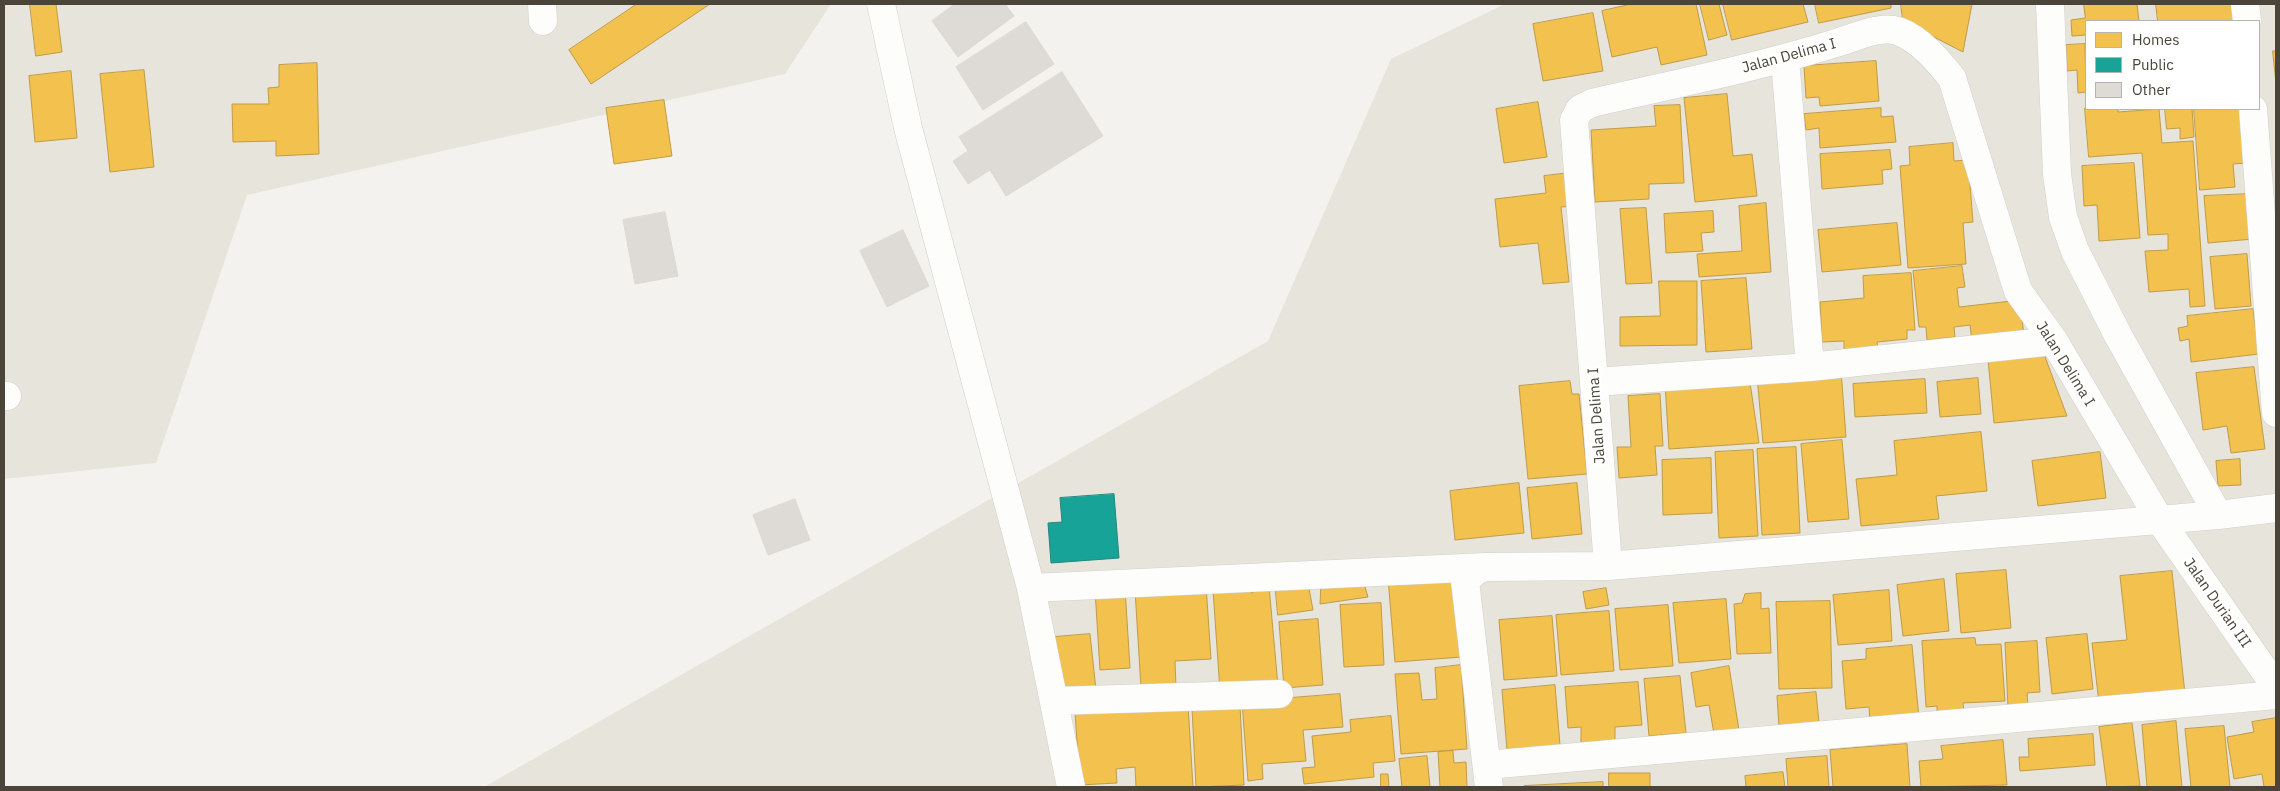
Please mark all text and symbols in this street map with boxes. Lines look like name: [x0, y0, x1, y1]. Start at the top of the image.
legend: [2085, 20, 2260, 110]
text: Homes: [2132, 30, 2180, 49]
street label: Jalan Delima I: [1740, 35, 1838, 77]
text: Public: [2132, 55, 2174, 74]
text: Other: [2132, 80, 2170, 99]
street label: Jalan Delima I: [2032, 318, 2098, 410]
street label: Jalan Delima I: [1585, 367, 1609, 465]
street label: Jalan Durian III: [2179, 555, 2255, 651]

